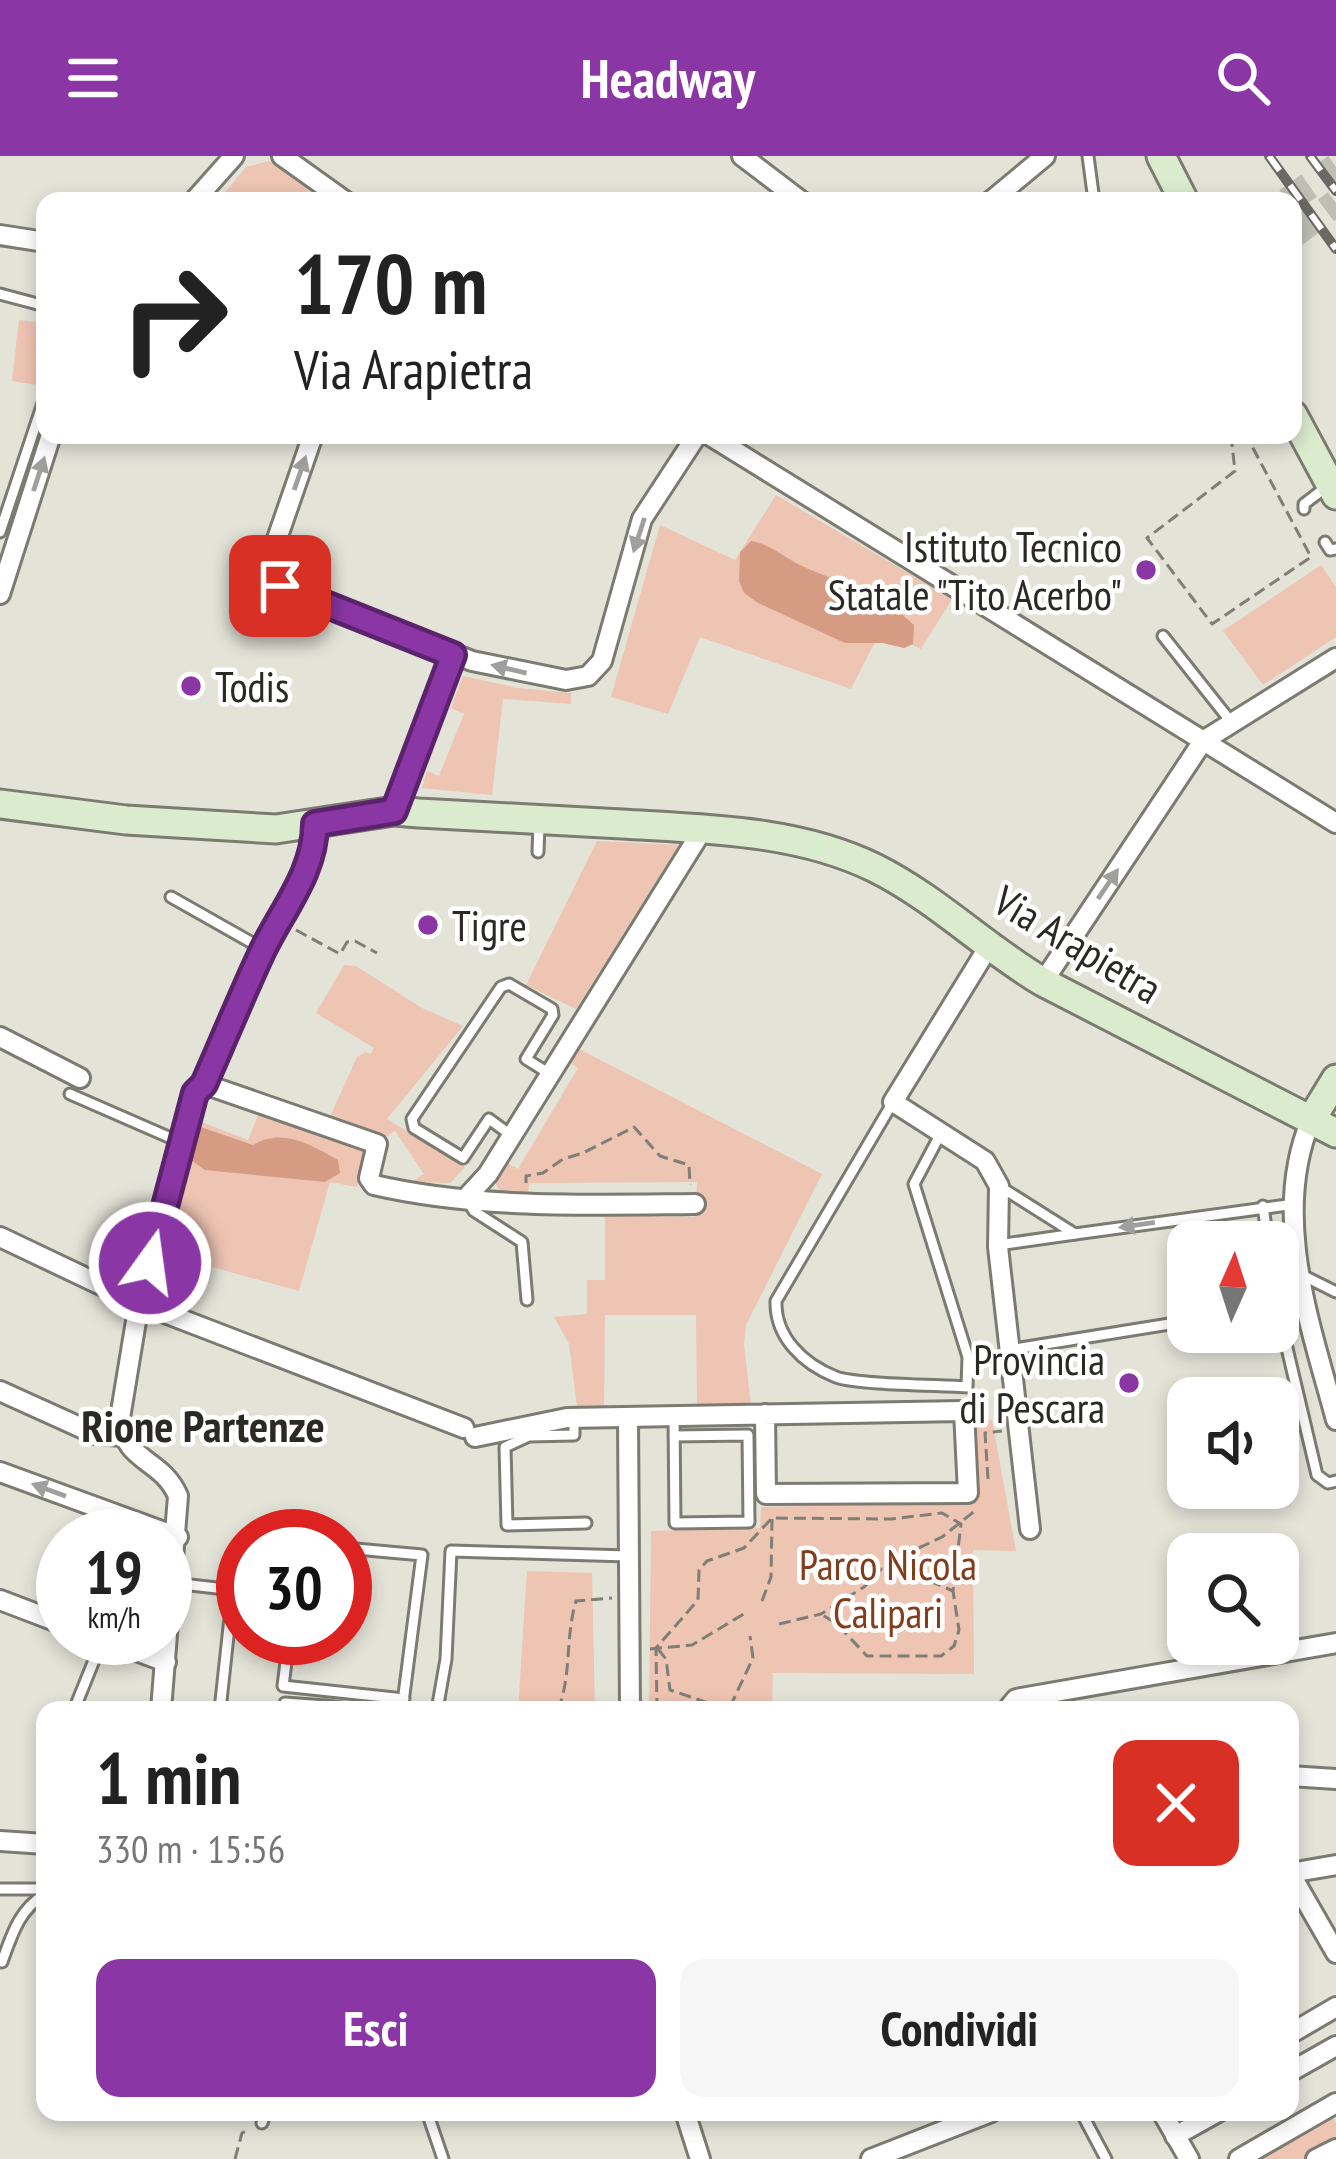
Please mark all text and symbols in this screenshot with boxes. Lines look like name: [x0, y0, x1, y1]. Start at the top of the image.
text: Headway: [581, 43, 755, 113]
icon: menu: [60, 45, 126, 111]
icon: search: [1210, 45, 1276, 111]
text: 170 m: [294, 228, 487, 337]
icon: right: [96, 240, 252, 396]
text: Via Arapietra: [294, 334, 533, 404]
one-way arrow: [292, 454, 310, 490]
one-way arrow: [30, 455, 49, 492]
one-way arrow: [628, 517, 647, 554]
place label: Istituto Tecnico Statale "Tito Acerbo": [828, 519, 1122, 622]
pin: [229, 535, 331, 637]
icon: arrive: [247, 553, 313, 619]
marker: Istituto Tecnico Statale "Tito Acerbo": [1133, 557, 1159, 583]
place label: Todis: [215, 659, 289, 714]
one-way arrow: [489, 659, 527, 678]
marker: Todis: [178, 673, 204, 699]
one-way arrow: [1096, 868, 1119, 901]
street label: Via Arapietra: [983, 872, 1172, 1015]
place label: Tigre: [452, 898, 527, 953]
marker: Tigre: [415, 912, 441, 938]
position arrow: [87, 1200, 213, 1326]
one-way arrow: [1118, 1216, 1156, 1235]
north arrow: [1167, 1221, 1299, 1353]
map controls: [1167, 1221, 1299, 1665]
place label: Provincia di Pescara: [959, 1332, 1105, 1435]
marker: Provincia di Pescara: [1116, 1370, 1142, 1396]
button: sound: [1167, 1377, 1299, 1509]
district label: Rione Partenze: [81, 1396, 325, 1454]
one-way arrow: [31, 1480, 67, 1498]
speed limit sign: 30: [216, 1509, 372, 1665]
text: 19: [85, 1533, 143, 1611]
button: search: [1167, 1533, 1299, 1665]
park label: Parco Nicola Calipari: [799, 1537, 977, 1640]
text: km/h: [87, 1597, 141, 1636]
text: 1 min: [96, 1731, 241, 1824]
button: close: [1113, 1740, 1239, 1866]
text: 330 m · 15:56: [96, 1823, 285, 1874]
button: Esci: [96, 1959, 656, 2097]
button: Condividi: [680, 1959, 1239, 2097]

